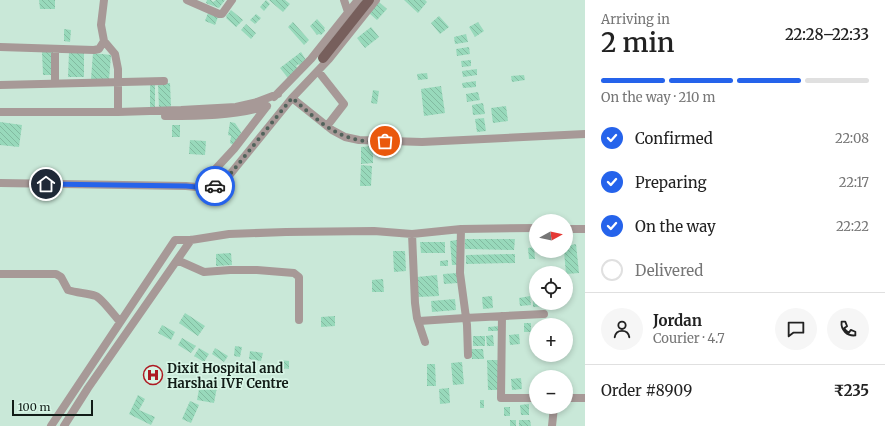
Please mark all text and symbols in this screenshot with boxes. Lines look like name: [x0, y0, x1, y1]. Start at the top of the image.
text: Arriving in: [601, 11, 670, 28]
text: 22:28–22:33: [785, 25, 869, 44]
text: 2 min: [601, 26, 674, 59]
text: On the way · 210 m: [601, 89, 716, 106]
pin: [368, 124, 402, 158]
icon: check: [601, 127, 623, 149]
text: Confirmed: [635, 129, 713, 148]
icon: bag: [374, 130, 396, 152]
text: 22:08: [835, 130, 869, 147]
courier: [195, 166, 235, 206]
pin: [29, 167, 63, 201]
icon: check: [601, 171, 623, 193]
icon: home: [35, 173, 57, 195]
text: Preparing: [635, 173, 707, 192]
text: 22:17: [839, 174, 869, 191]
icon: car: [204, 175, 226, 197]
north arrow: [529, 214, 573, 258]
map controls: [529, 214, 573, 414]
icon: check: [601, 215, 623, 237]
text: On the way: [635, 217, 716, 236]
text: 22:22: [836, 218, 869, 235]
text: Delivered: [635, 261, 703, 280]
button: locate: [529, 266, 573, 310]
button: person: [601, 308, 643, 350]
button: chat: [775, 308, 817, 350]
button: phone: [827, 308, 869, 350]
text: Jordan: [653, 311, 702, 330]
button: +: [529, 318, 573, 362]
text: Courier · 4.7: [653, 330, 725, 347]
place label: Dixit Hospital and Harshai IVF Centre: [167, 360, 289, 392]
hospital icon: Dixit Hospital and Harshai IVF Centre: [142, 364, 164, 386]
button: −: [529, 370, 573, 414]
text: Order #8909: [601, 381, 692, 400]
text: ₹235: [833, 381, 869, 400]
scale bar: [12, 398, 93, 417]
text: 100 m: [18, 400, 50, 414]

